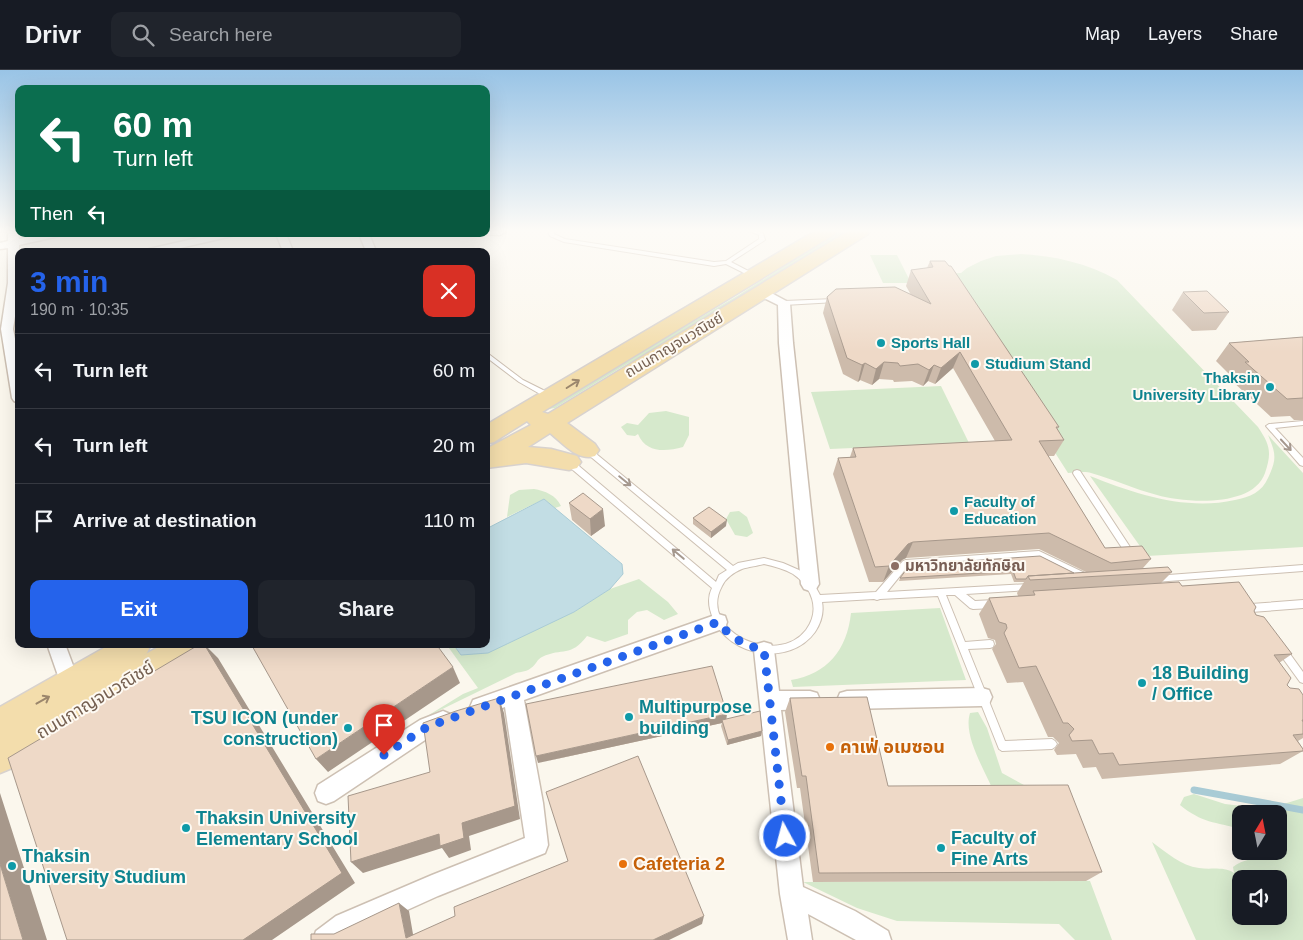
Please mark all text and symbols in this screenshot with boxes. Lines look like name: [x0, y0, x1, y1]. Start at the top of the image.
search box: [111, 12, 461, 57]
text: Drivr: [25, 21, 81, 48]
icon: search: [129, 21, 157, 49]
text: Search here: [169, 24, 273, 45]
text: Map: [1085, 24, 1120, 44]
text: Layers: [1148, 24, 1202, 44]
text: Share: [1230, 24, 1278, 44]
icon: left: [30, 105, 95, 170]
text: 60 m: [113, 105, 193, 144]
text: Turn left: [113, 146, 193, 171]
icon: left: [83, 200, 111, 228]
text: Then: [30, 203, 73, 224]
text: 3 min: [30, 265, 108, 298]
button: close: [423, 265, 475, 317]
text: 190 m · 10:35: [30, 301, 129, 318]
street label: ถนนกาญจนวณิชย์: [622, 309, 726, 381]
place label: Sports Hall: [891, 334, 970, 351]
marker: Sports Hall: [875, 337, 887, 349]
place label: Studium Stand: [985, 355, 1091, 372]
icon: left: [30, 357, 58, 385]
marker: Studium Stand: [969, 358, 981, 370]
text: Turn left: [73, 360, 148, 381]
text: 60 m: [433, 360, 475, 381]
place label: Thaksin University Library: [1132, 369, 1261, 403]
one-way arrow: [566, 379, 580, 389]
marker: Thaksin University Library: [1264, 381, 1276, 393]
icon: left: [30, 432, 58, 460]
text: Turn left: [73, 435, 148, 456]
text: 20 m: [433, 435, 475, 456]
one-way arrow: [1280, 438, 1292, 451]
one-way arrow: [618, 475, 631, 486]
place label: Faculty of Education: [964, 493, 1037, 527]
marker: Faculty of Education: [948, 505, 960, 517]
icon: arrive: [30, 507, 58, 535]
text: Arrive at destination: [73, 510, 257, 531]
text: 110 m: [424, 510, 475, 531]
one-way arrow: [672, 549, 685, 560]
place label: มหาวิทยาลัยทักษิณ: [905, 557, 1025, 574]
marker: มหาวิทยาลัยทักษิณ: [889, 560, 901, 572]
button: Exit: [30, 580, 248, 638]
button: Share: [258, 580, 475, 638]
street label: ถนนกาญจนวณิชย์: [33, 657, 158, 743]
place label: 18 Building / Office: [1152, 663, 1249, 704]
marker: 18 Building / Office: [1136, 677, 1148, 689]
one-way arrow: [35, 695, 50, 705]
place label: Multipurpose building: [639, 697, 752, 738]
pin: [363, 704, 405, 755]
place label: TSU ICON (under construction): [191, 708, 338, 749]
icon: arrive: [370, 711, 398, 739]
marker: Multipurpose building: [623, 711, 635, 723]
marker: TSU ICON (under construction): [342, 722, 354, 734]
place label: คาเฟ่ อเมซอน: [840, 737, 945, 757]
marker: คาเฟ่ อเมซอน: [824, 741, 836, 753]
north arrow: [1232, 805, 1288, 860]
map controls: [1232, 805, 1287, 925]
place label: Thaksin University Elementary School: [196, 808, 358, 849]
position arrow: [758, 809, 810, 861]
marker: Thaksin University Elementary School: [180, 822, 192, 834]
place label: Faculty of Fine Arts: [951, 828, 1037, 869]
marker: Faculty of Fine Arts: [935, 842, 947, 854]
place label: Thaksin University Studium: [22, 846, 186, 887]
place label: Cafeteria 2: [633, 854, 725, 874]
marker: Cafeteria 2: [617, 858, 629, 870]
marker: Thaksin University Studium: [6, 860, 18, 872]
button: sound: [1232, 870, 1287, 925]

